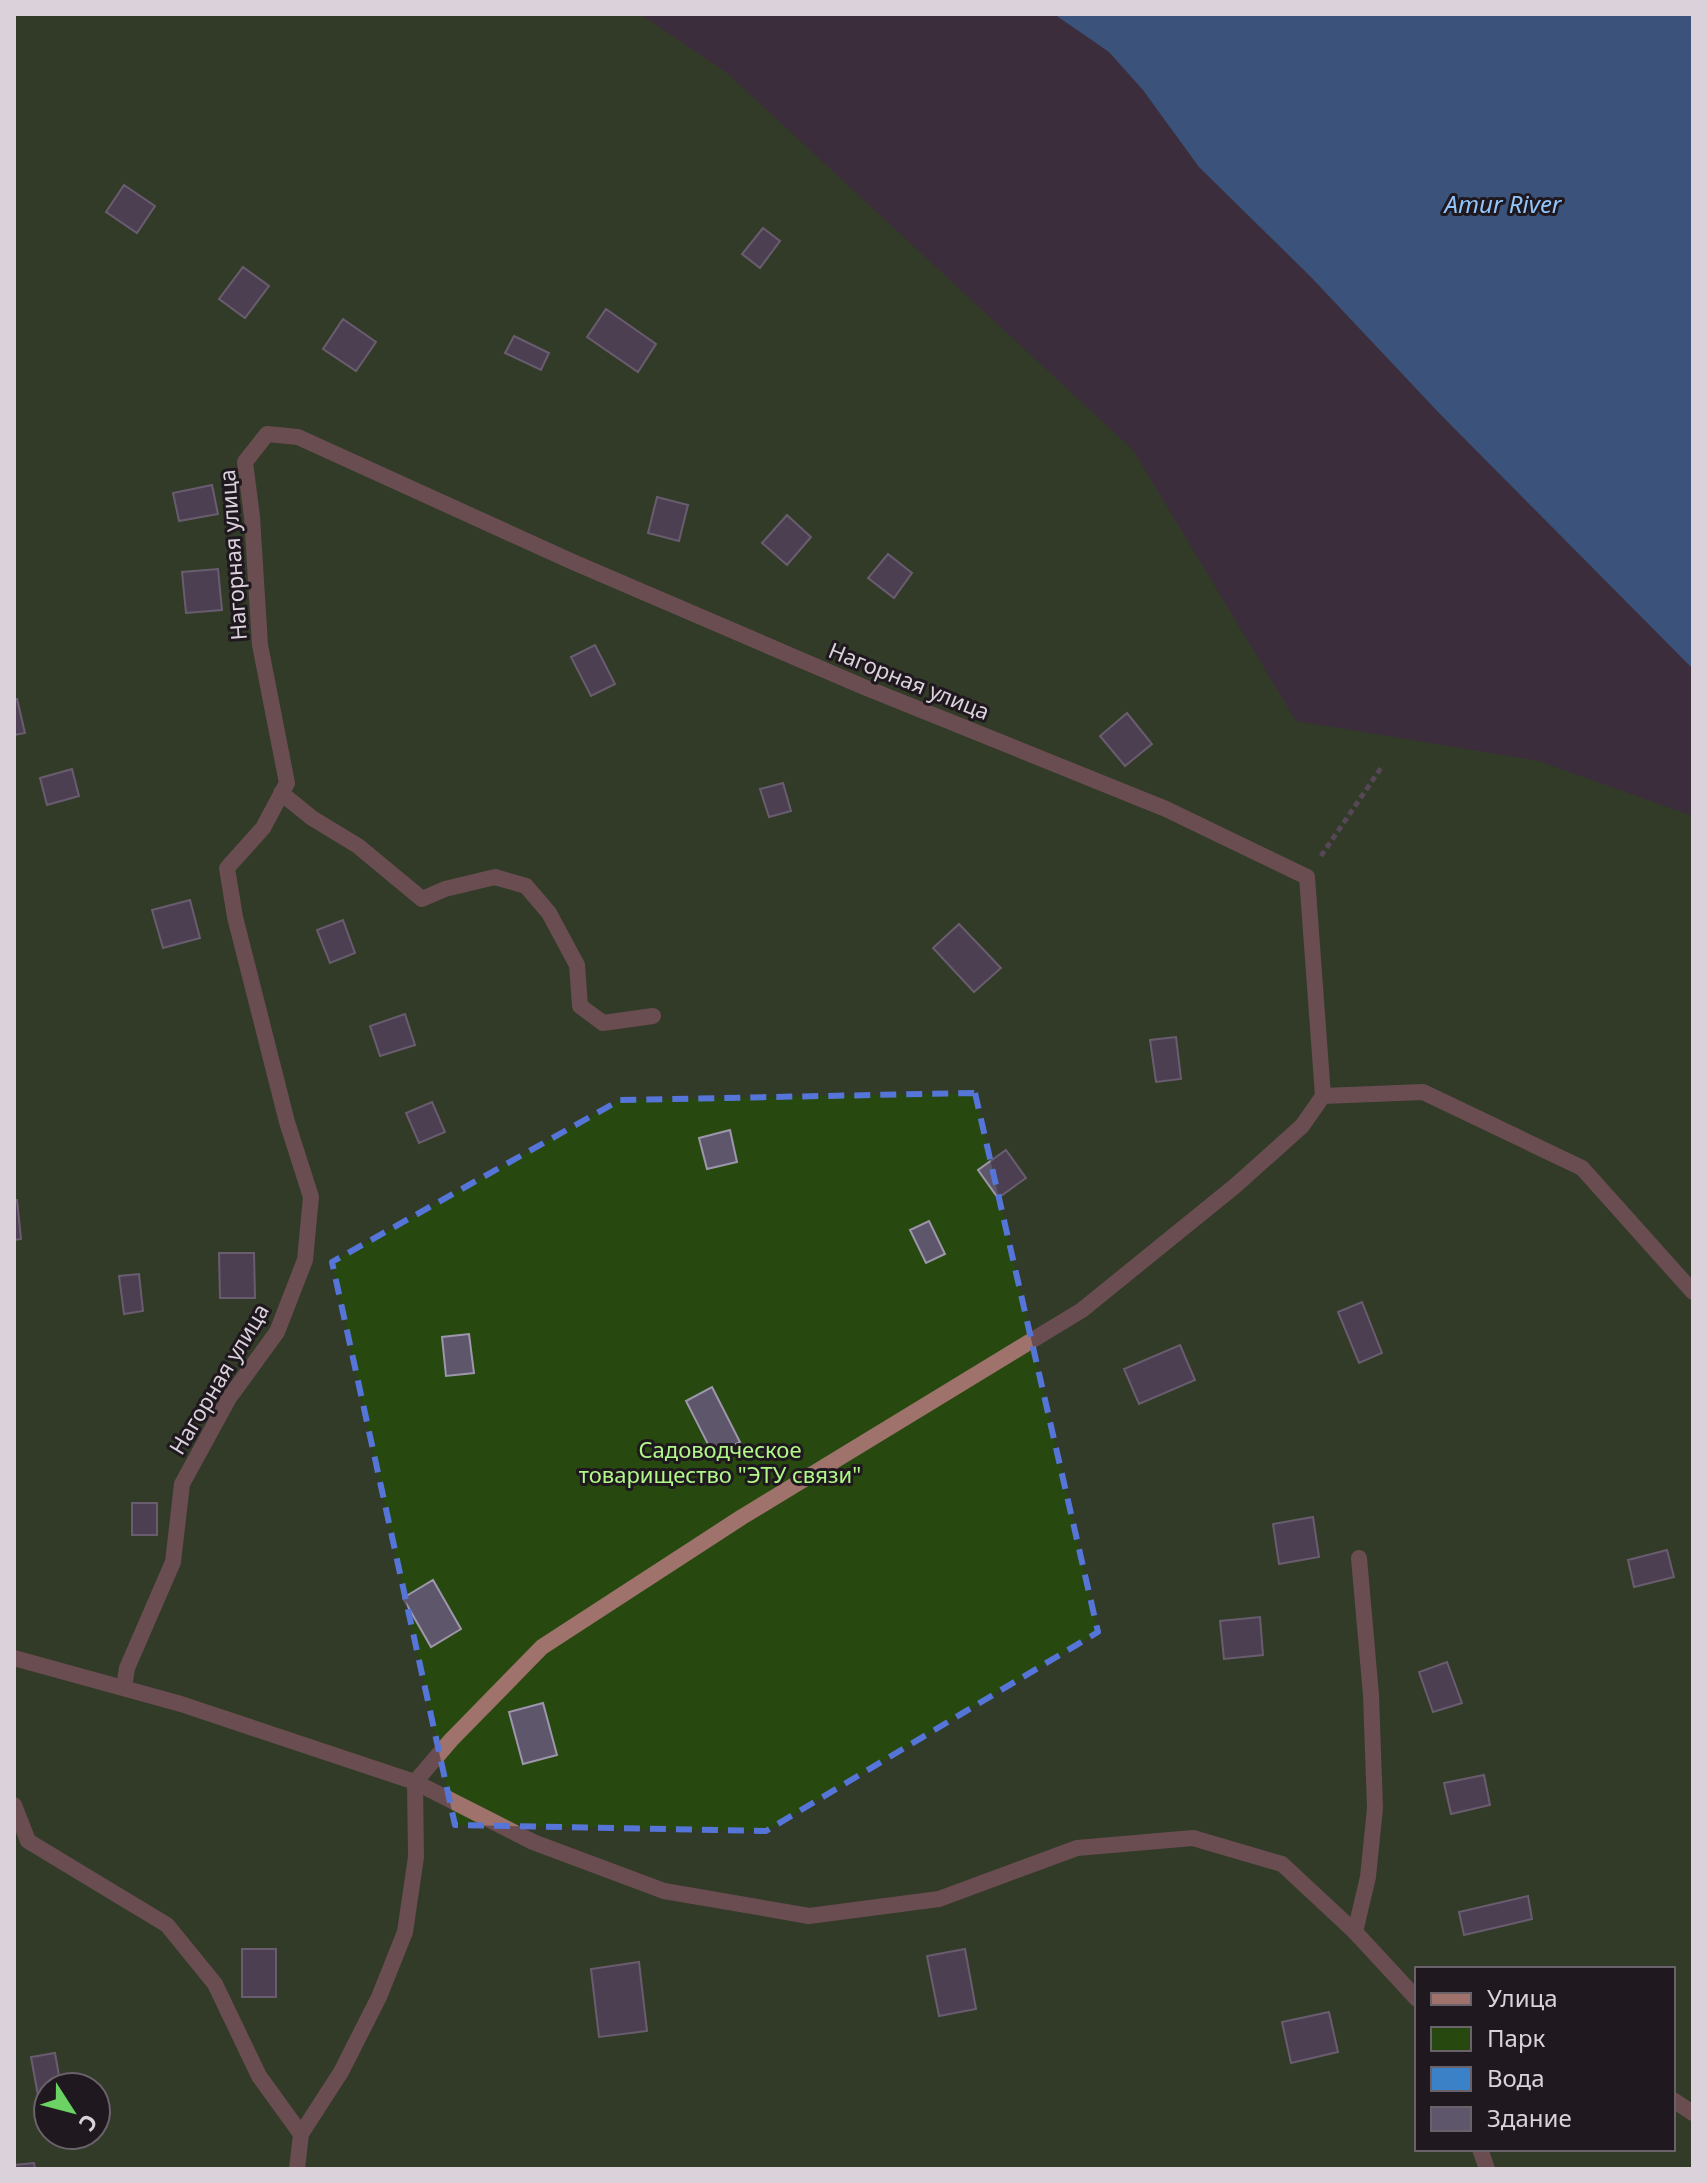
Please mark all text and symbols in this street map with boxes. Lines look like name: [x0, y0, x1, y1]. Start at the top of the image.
water label: Amur River: [1443, 187, 1563, 220]
street label: Нагорная улица: [211, 469, 253, 641]
street label: Нагорная улица: [824, 634, 994, 726]
street label: Нагорная улица: [161, 1297, 275, 1459]
park label: Садоводческое товарищество "ЭТУ связи": [579, 1434, 861, 1489]
legend: [1415, 1967, 1675, 2151]
text: Улица: [1487, 1981, 1558, 2014]
text: Парк: [1487, 2021, 1546, 2054]
text: Вода: [1487, 2061, 1545, 2094]
north arrow: [32, 2071, 112, 2151]
text: Здание: [1487, 2101, 1572, 2134]
text: С: [73, 2109, 105, 2138]

